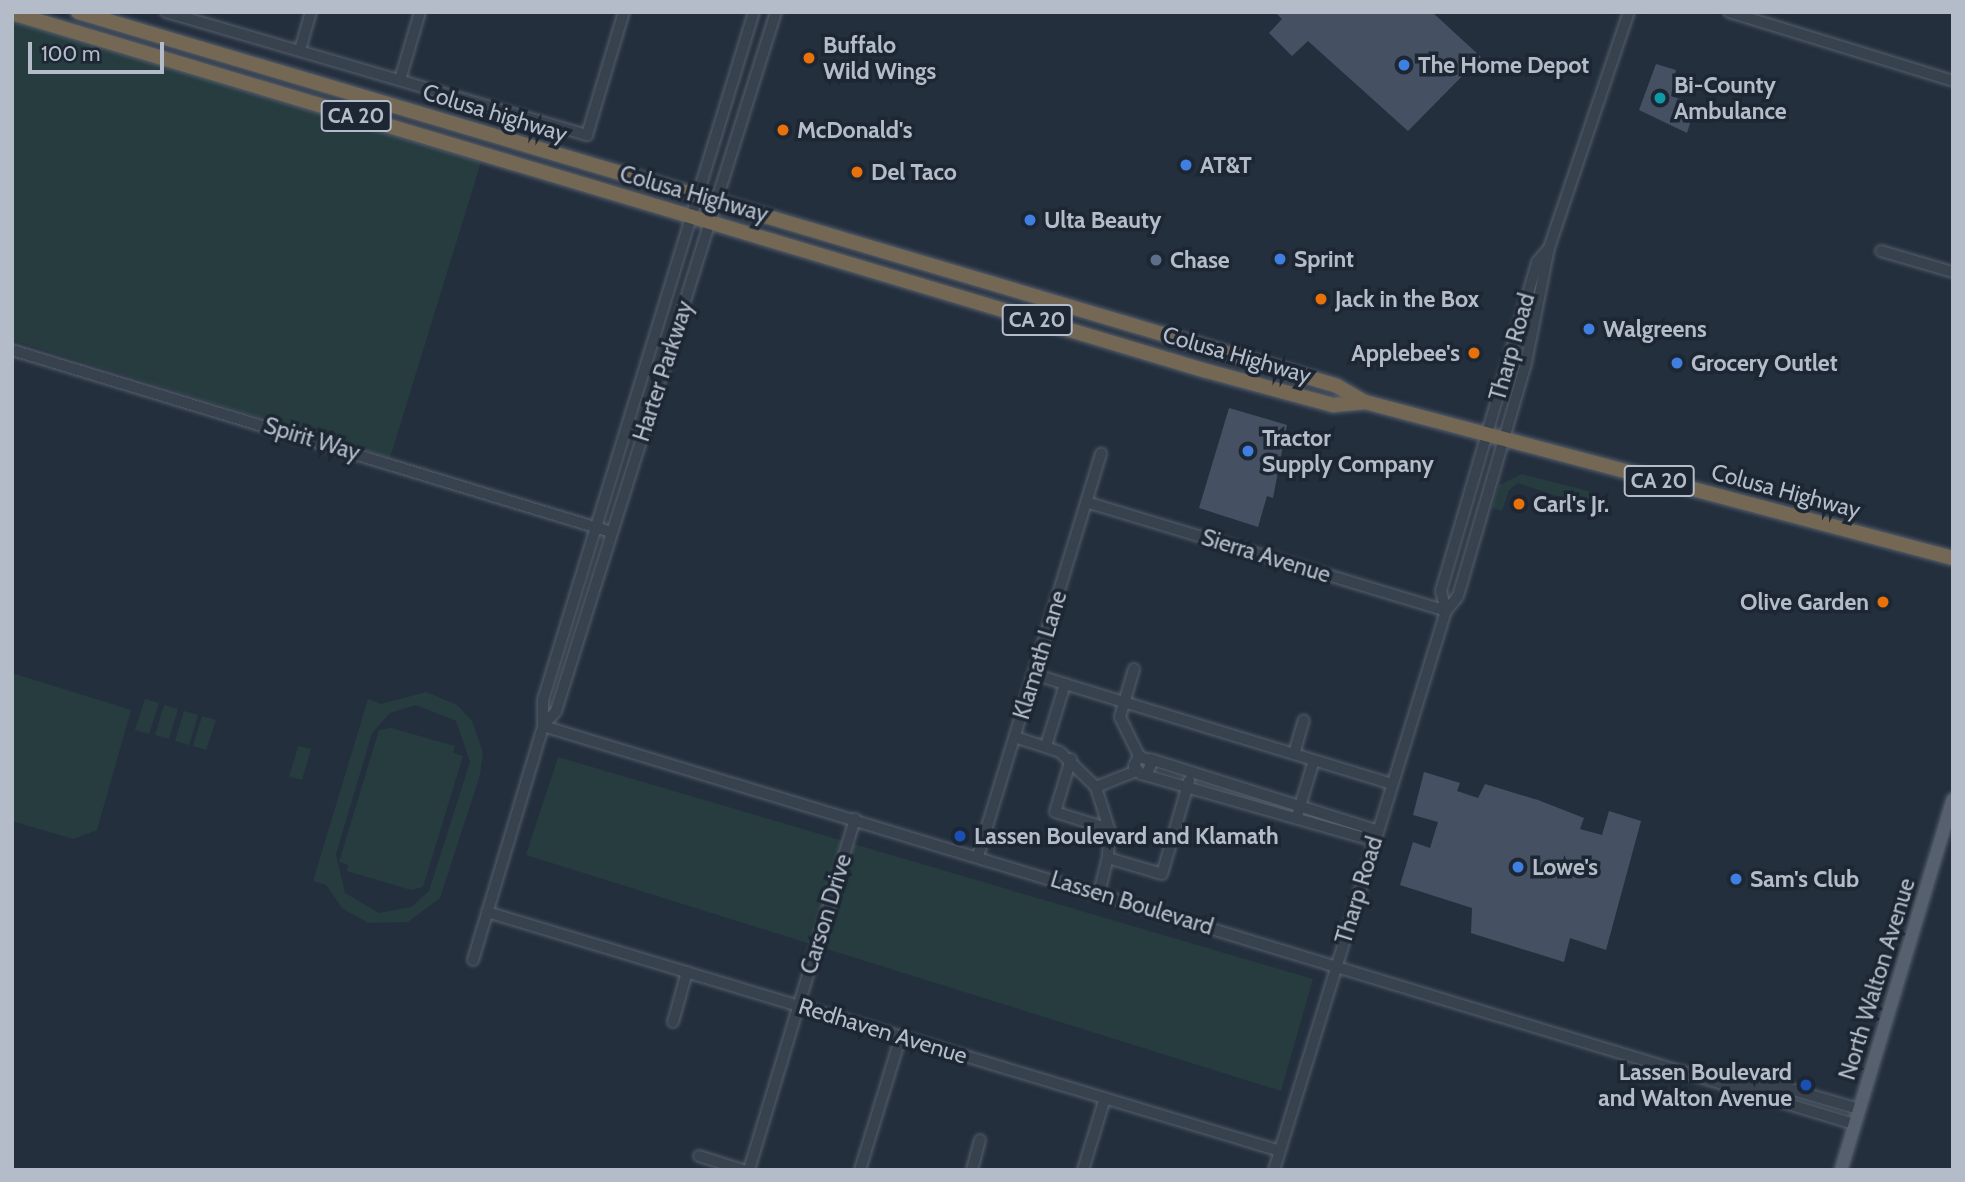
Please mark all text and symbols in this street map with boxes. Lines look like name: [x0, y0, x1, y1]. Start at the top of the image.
scale bar: [32, 28, 168, 72]
place label: Buffalo Wild Wings: [823, 31, 936, 85]
text: 100 m: [41, 41, 100, 66]
marker: Buffalo Wild Wings: [801, 50, 817, 66]
place label: The Home Depot: [1418, 51, 1589, 79]
marker: The Home Depot: [1396, 57, 1412, 73]
place label: Bi-County Ambulance: [1674, 71, 1787, 125]
street label: Colusa highway: [419, 78, 571, 148]
marker: Bi-County Ambulance: [1652, 90, 1668, 106]
road number: CA 20: [319, 99, 393, 134]
place label: McDonald's: [797, 116, 913, 144]
marker: McDonald's: [775, 122, 791, 138]
place label: AT&T: [1200, 151, 1252, 179]
marker: AT&T: [1178, 157, 1194, 173]
place label: Del Taco: [871, 158, 957, 186]
street label: Colusa Highway: [617, 160, 771, 228]
marker: Del Taco: [849, 164, 865, 180]
place label: Ulta Beauty: [1044, 206, 1161, 234]
marker: Ulta Beauty: [1022, 212, 1038, 228]
place label: Sprint: [1294, 245, 1354, 273]
place label: Chase: [1170, 246, 1230, 274]
marker: Sprint: [1272, 251, 1288, 267]
marker: Chase: [1148, 252, 1164, 268]
place label: Jack in the Box: [1335, 285, 1479, 313]
street label: Tharp Road: [1483, 290, 1541, 404]
marker: Jack in the Box: [1313, 291, 1329, 307]
street label: Harter Parkway: [627, 297, 699, 445]
road number: CA 20: [1000, 302, 1074, 338]
place label: Walgreens: [1603, 315, 1707, 343]
street label: Colusa Highway: [1160, 321, 1314, 389]
marker: Walgreens: [1581, 321, 1597, 337]
place label: Applebee's: [1351, 339, 1460, 367]
marker: Applebee's: [1466, 345, 1482, 361]
place label: Grocery Outlet: [1691, 349, 1838, 377]
marker: Grocery Outlet: [1669, 355, 1685, 371]
street label: Spirit Way: [261, 411, 363, 467]
place label: Tractor Supply Company: [1262, 424, 1434, 478]
marker: Tractor Supply Company: [1240, 443, 1256, 459]
street label: Colusa Highway: [1708, 458, 1864, 524]
road number: CA 20: [1622, 463, 1696, 498]
place label: Carl's Jr.: [1533, 490, 1609, 518]
marker: Carl's Jr.: [1511, 496, 1527, 512]
street label: Sierra Avenue: [1198, 523, 1334, 589]
street label: Klamath Lane: [1007, 587, 1073, 723]
place label: Olive Garden: [1740, 588, 1869, 616]
marker: Olive Garden: [1875, 594, 1891, 610]
place label: Lassen Boulevard and Klamath: [974, 822, 1279, 850]
marker: Lassen Boulevard and Klamath: [952, 828, 968, 844]
street label: Tharp Road: [1330, 833, 1388, 947]
street label: Carson Drive: [795, 851, 857, 977]
place label: Lowe's: [1532, 853, 1598, 881]
marker: Lowe's: [1510, 859, 1526, 875]
street label: Lassen Boulevard: [1047, 865, 1217, 941]
place label: Sam's Club: [1750, 865, 1859, 893]
marker: Sam's Club: [1728, 871, 1744, 887]
street label: North Walton Avenue: [1833, 875, 1921, 1083]
street label: Redhaven Avenue: [795, 992, 971, 1070]
place label: Lassen Boulevard and Walton Avenue: [1598, 1058, 1792, 1112]
marker: Lassen Boulevard and Walton Avenue: [1798, 1077, 1814, 1093]

